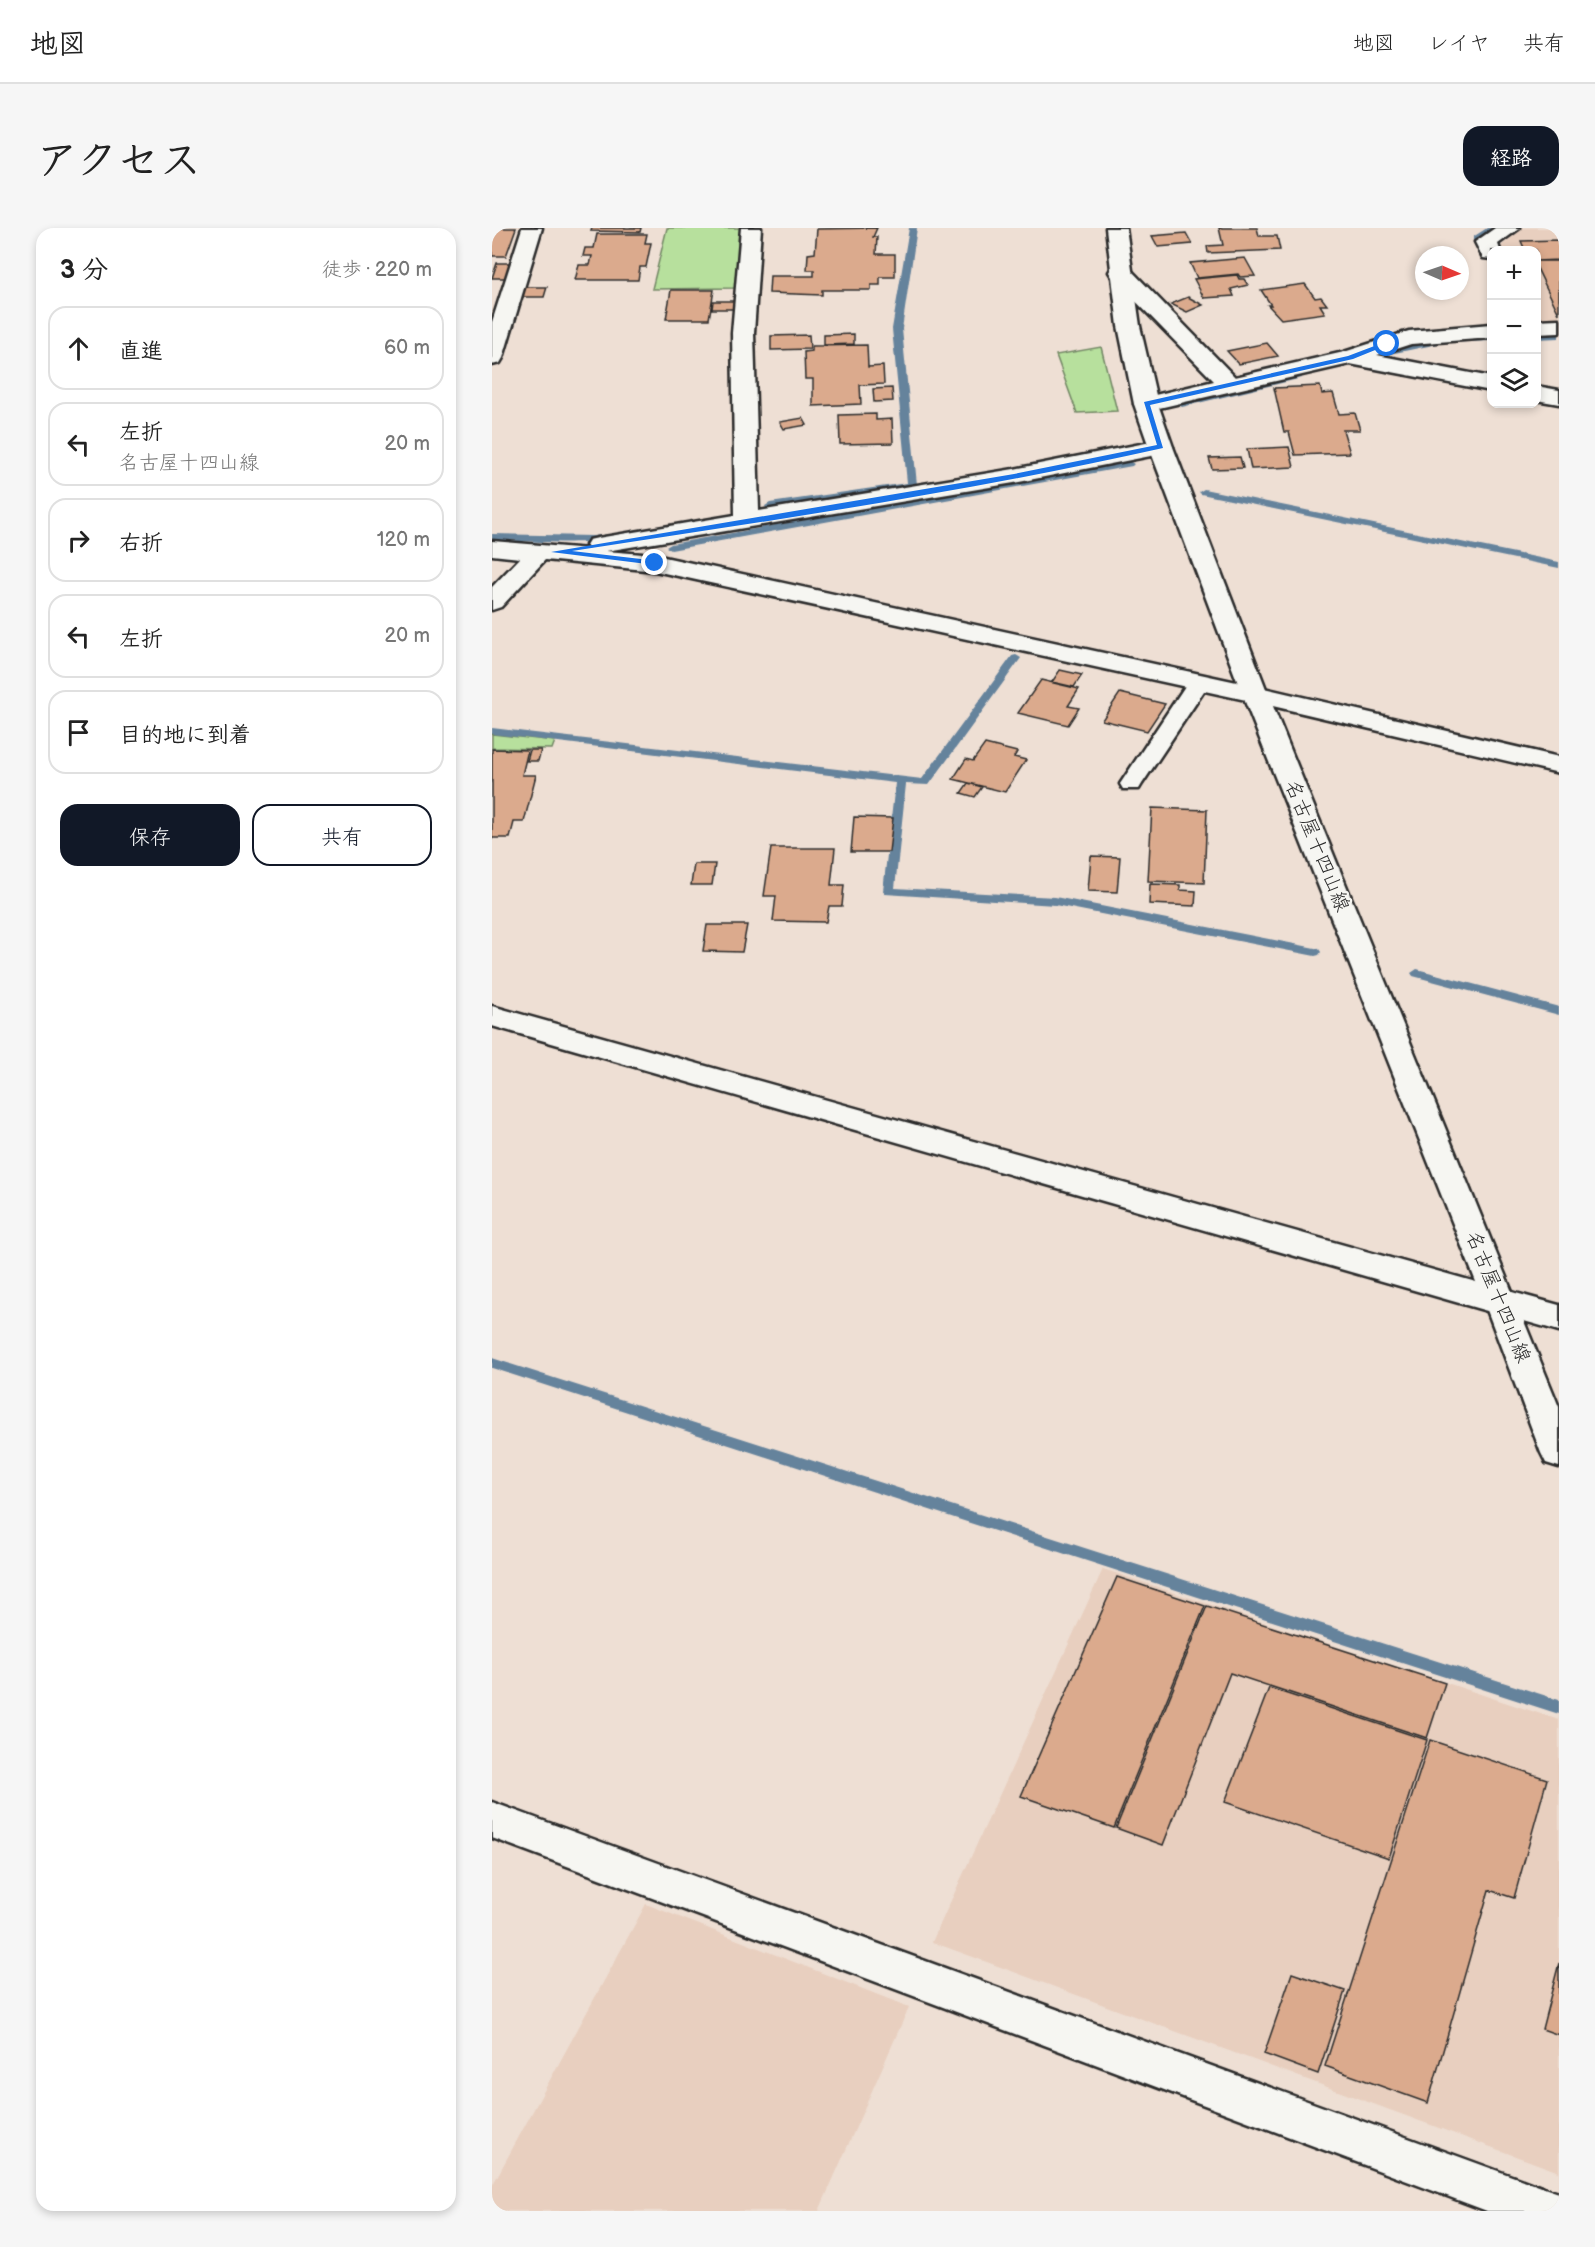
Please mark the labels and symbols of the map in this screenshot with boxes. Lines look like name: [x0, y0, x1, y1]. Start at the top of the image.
north arrow: [1415, 246, 1469, 300]
route start: [1373, 330, 1399, 356]
route end: [641, 549, 667, 575]
street label: 名古屋十四山線: [1280, 777, 1354, 915]
street label: 名古屋十四山線: [1461, 1228, 1535, 1366]

